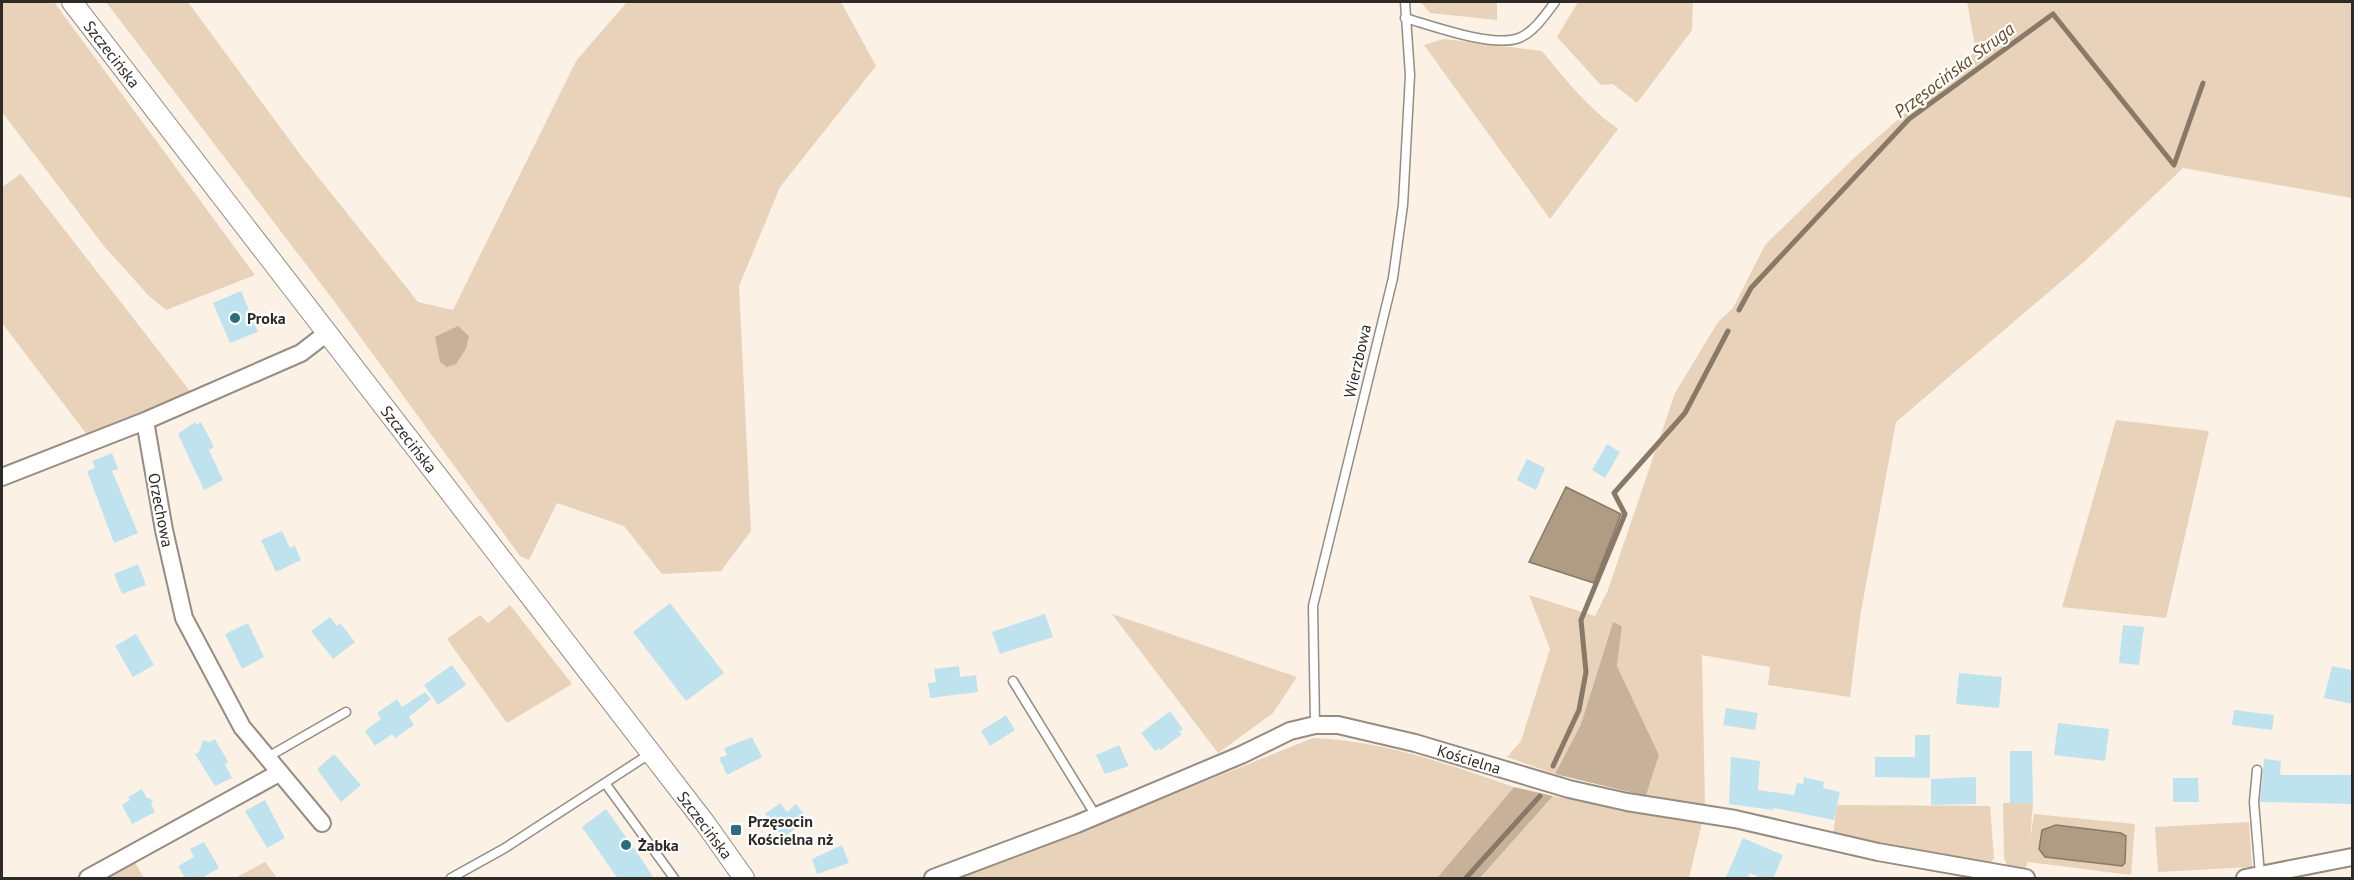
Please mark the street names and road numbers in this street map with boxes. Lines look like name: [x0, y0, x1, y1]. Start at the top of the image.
street label: Szczecińska: [80, 16, 144, 92]
street label: Wierzbowa: [1339, 322, 1375, 400]
street label: Szczecińska: [377, 401, 441, 477]
street label: Orzechowa: [144, 471, 178, 549]
street label: Kościelna: [1435, 740, 1503, 778]
street label: Szczecińska: [673, 787, 737, 863]

